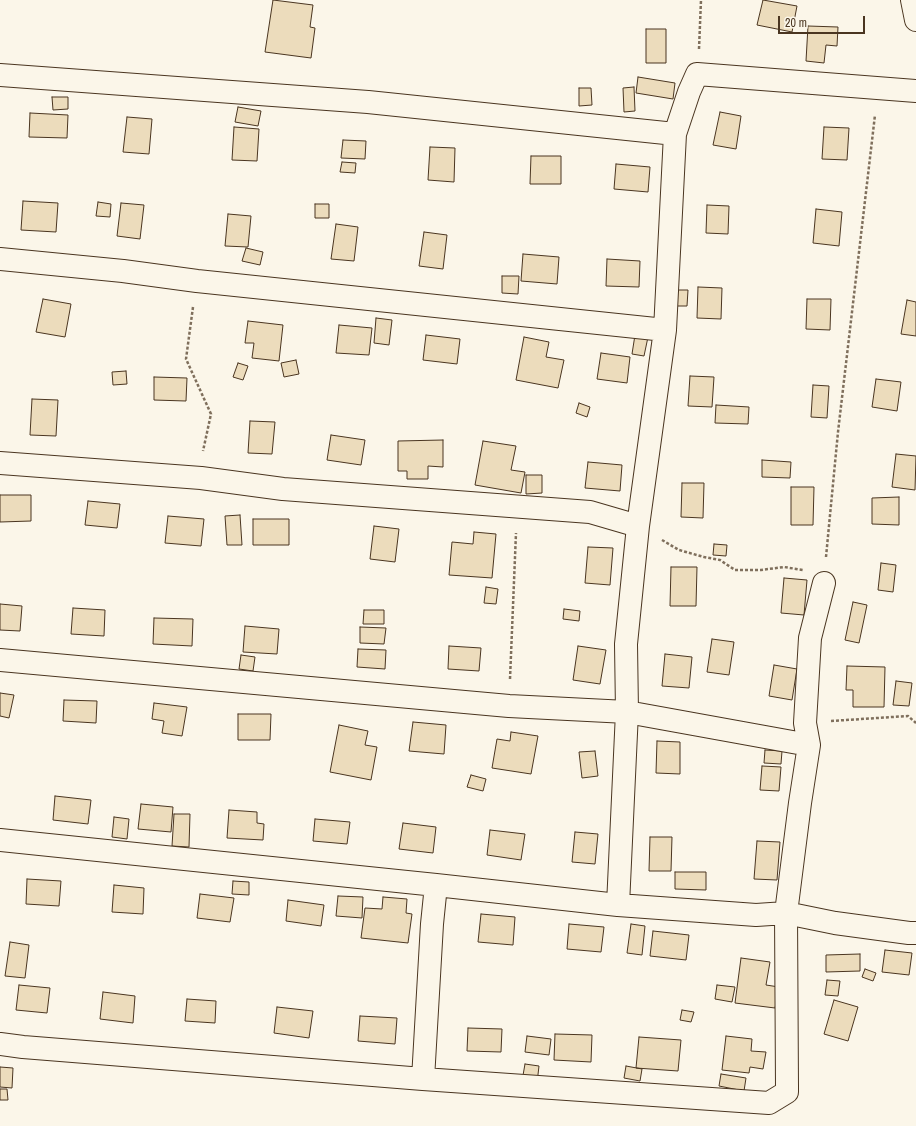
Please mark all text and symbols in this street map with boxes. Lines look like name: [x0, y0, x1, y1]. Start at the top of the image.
scale bar: [780, 8, 867, 34]
text: 20 m: [785, 15, 807, 31]

